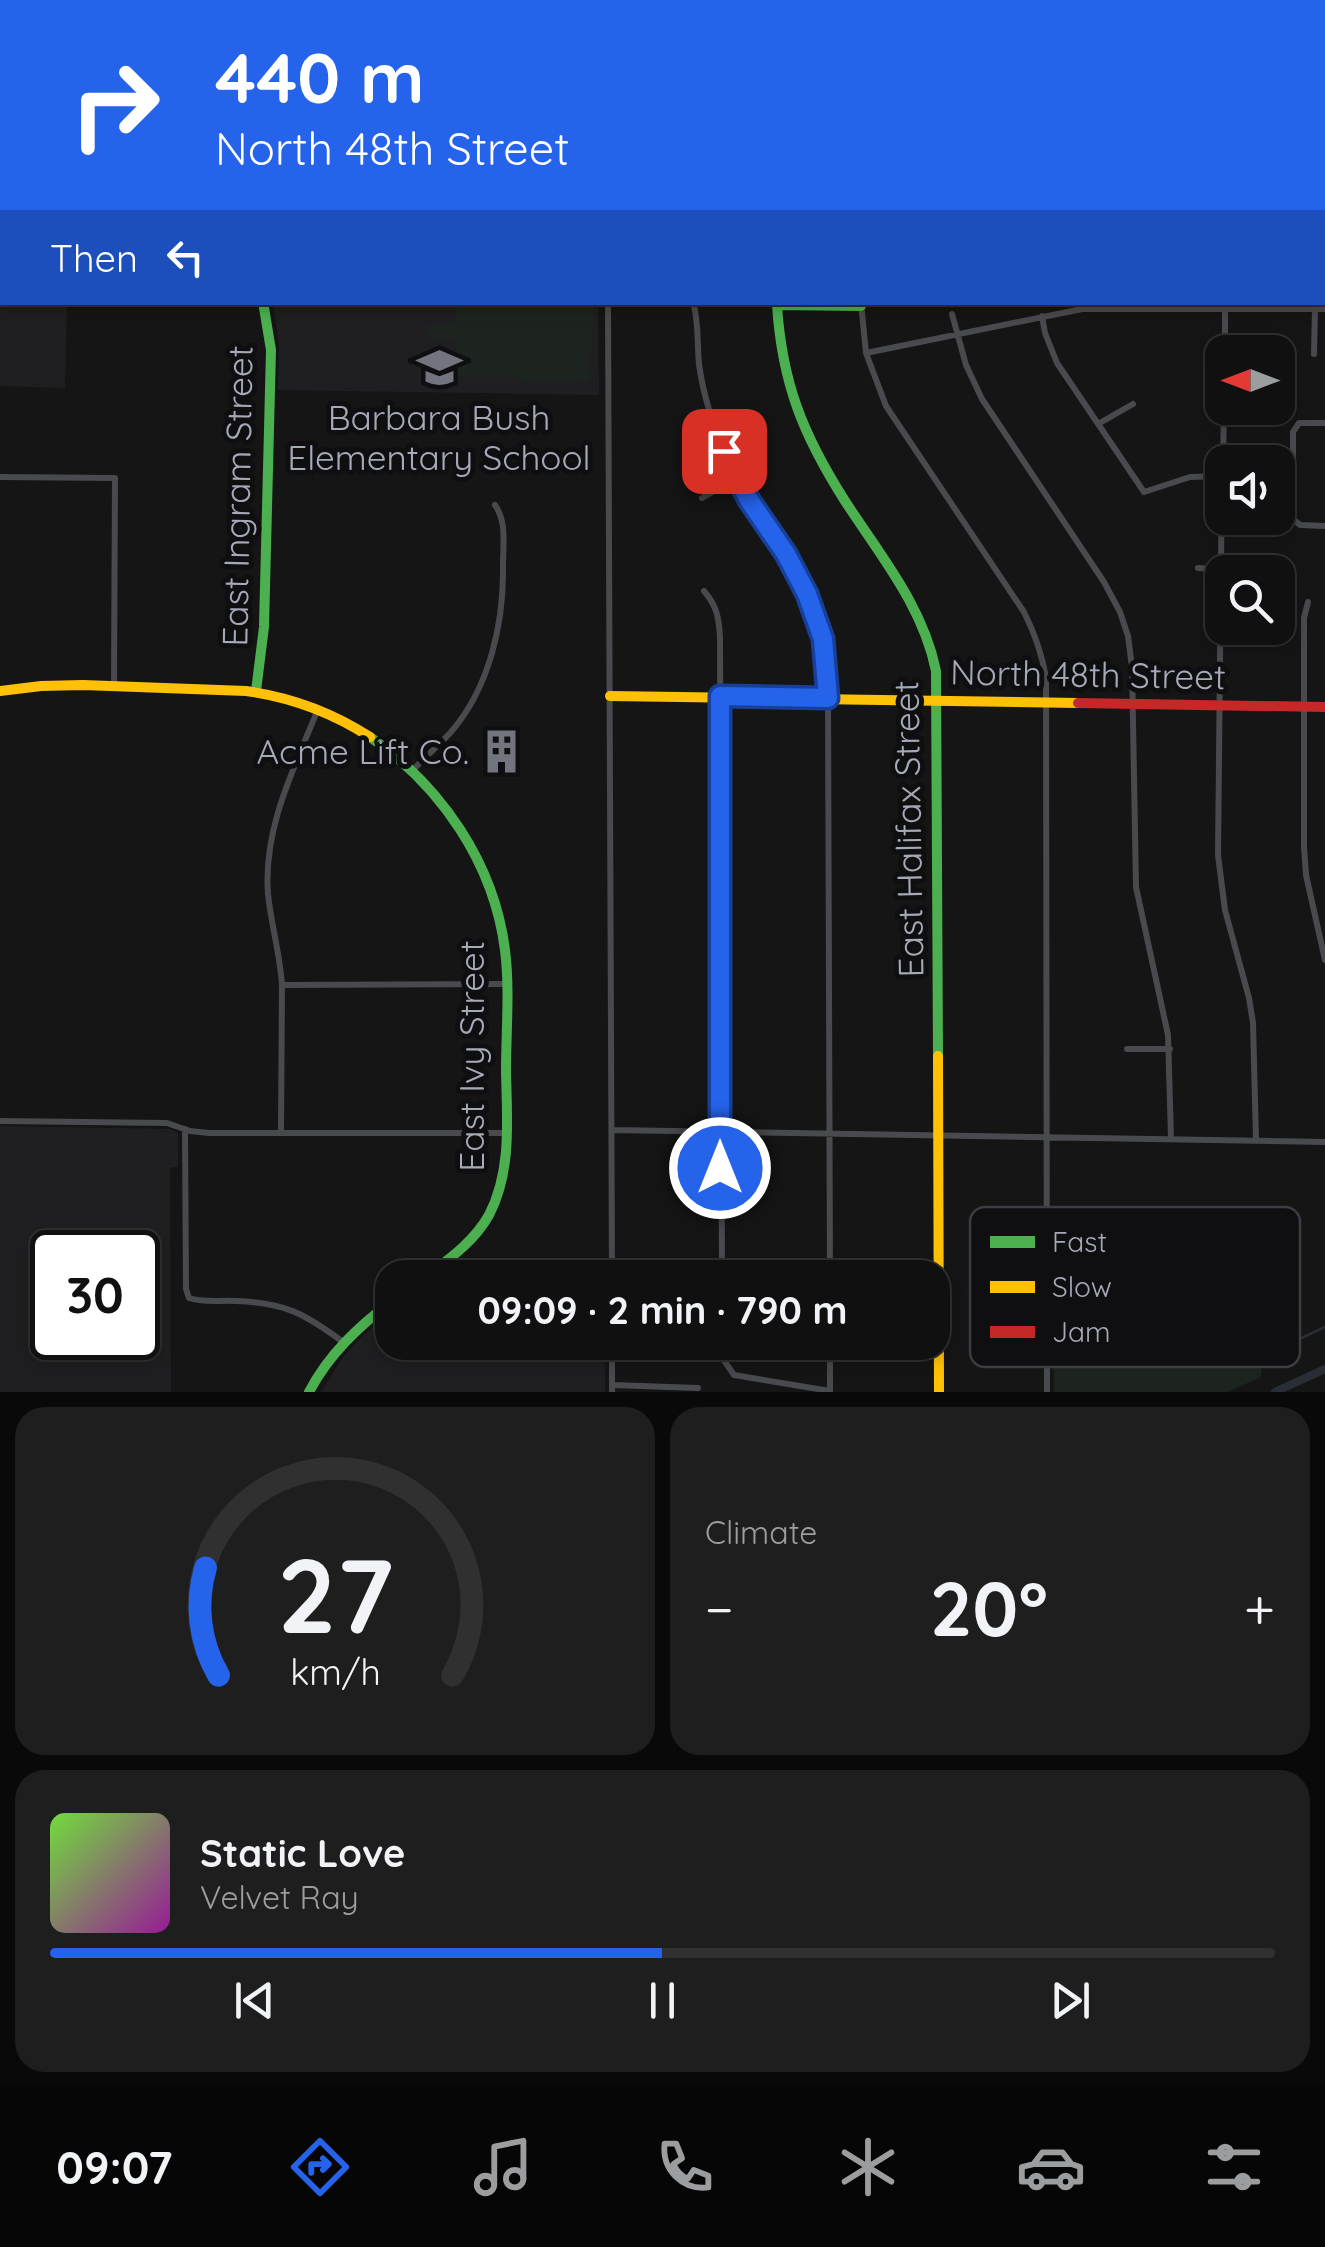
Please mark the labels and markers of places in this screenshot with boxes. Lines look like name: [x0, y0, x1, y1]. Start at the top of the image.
school or university icon: Barbara Bush Elementary School: [415, 344, 463, 392]
place label: Barbara Bush Elementary School: [287, 395, 591, 479]
pin: [682, 409, 767, 494]
building icon: Acme Lift Co.: [478, 728, 526, 776]
place label: Acme Lift Co.: [256, 729, 469, 773]

